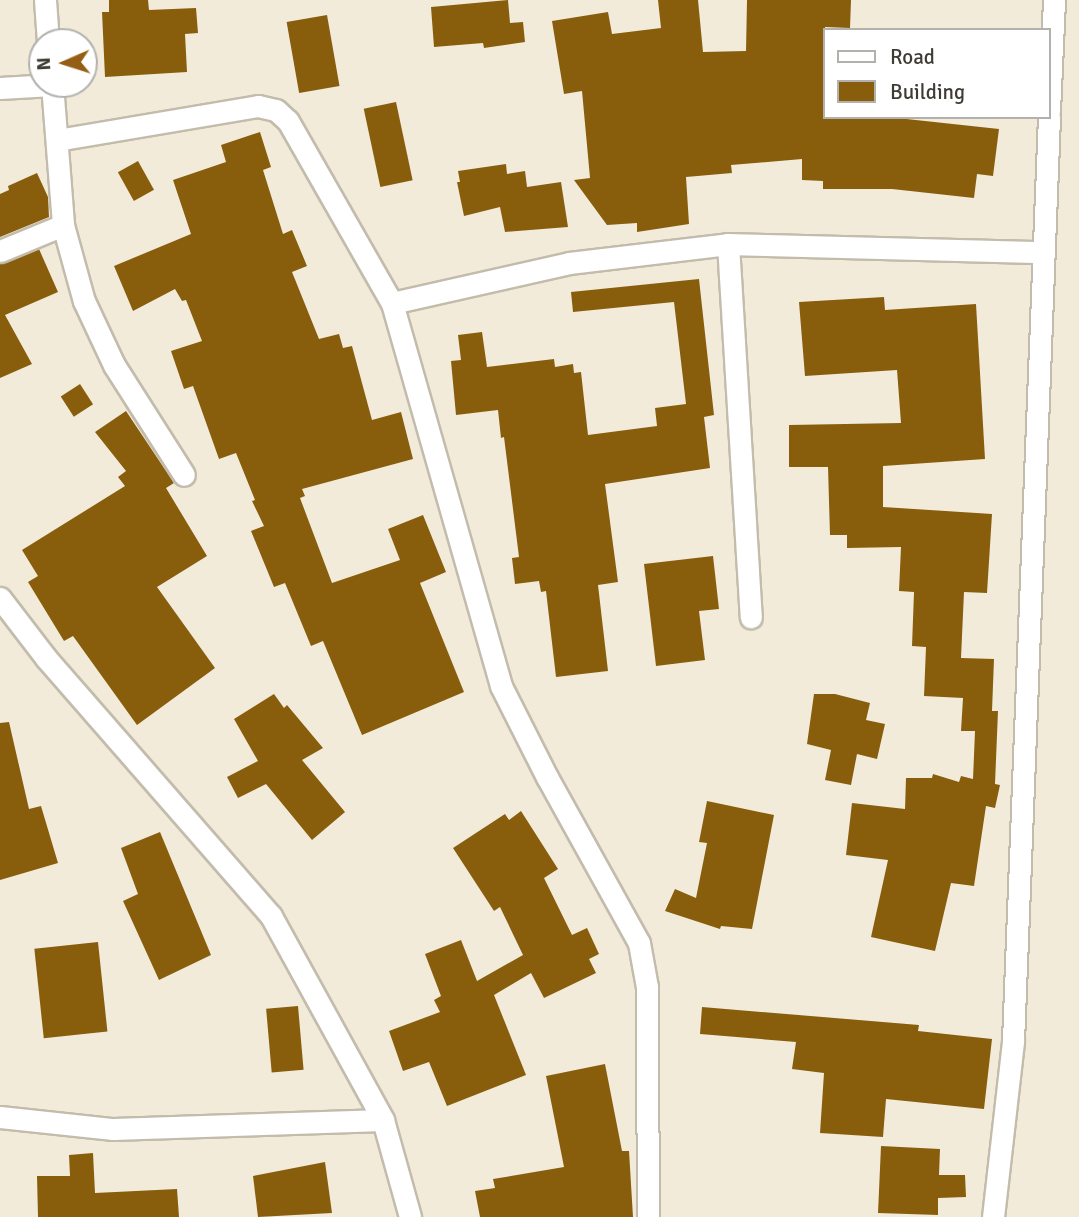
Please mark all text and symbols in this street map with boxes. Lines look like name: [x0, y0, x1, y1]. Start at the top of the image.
north arrow: [28, 28, 98, 98]
legend: [824, 28, 1051, 119]
text: Road: [890, 44, 935, 70]
text: N: [32, 57, 56, 71]
text: Building: [890, 79, 965, 105]

